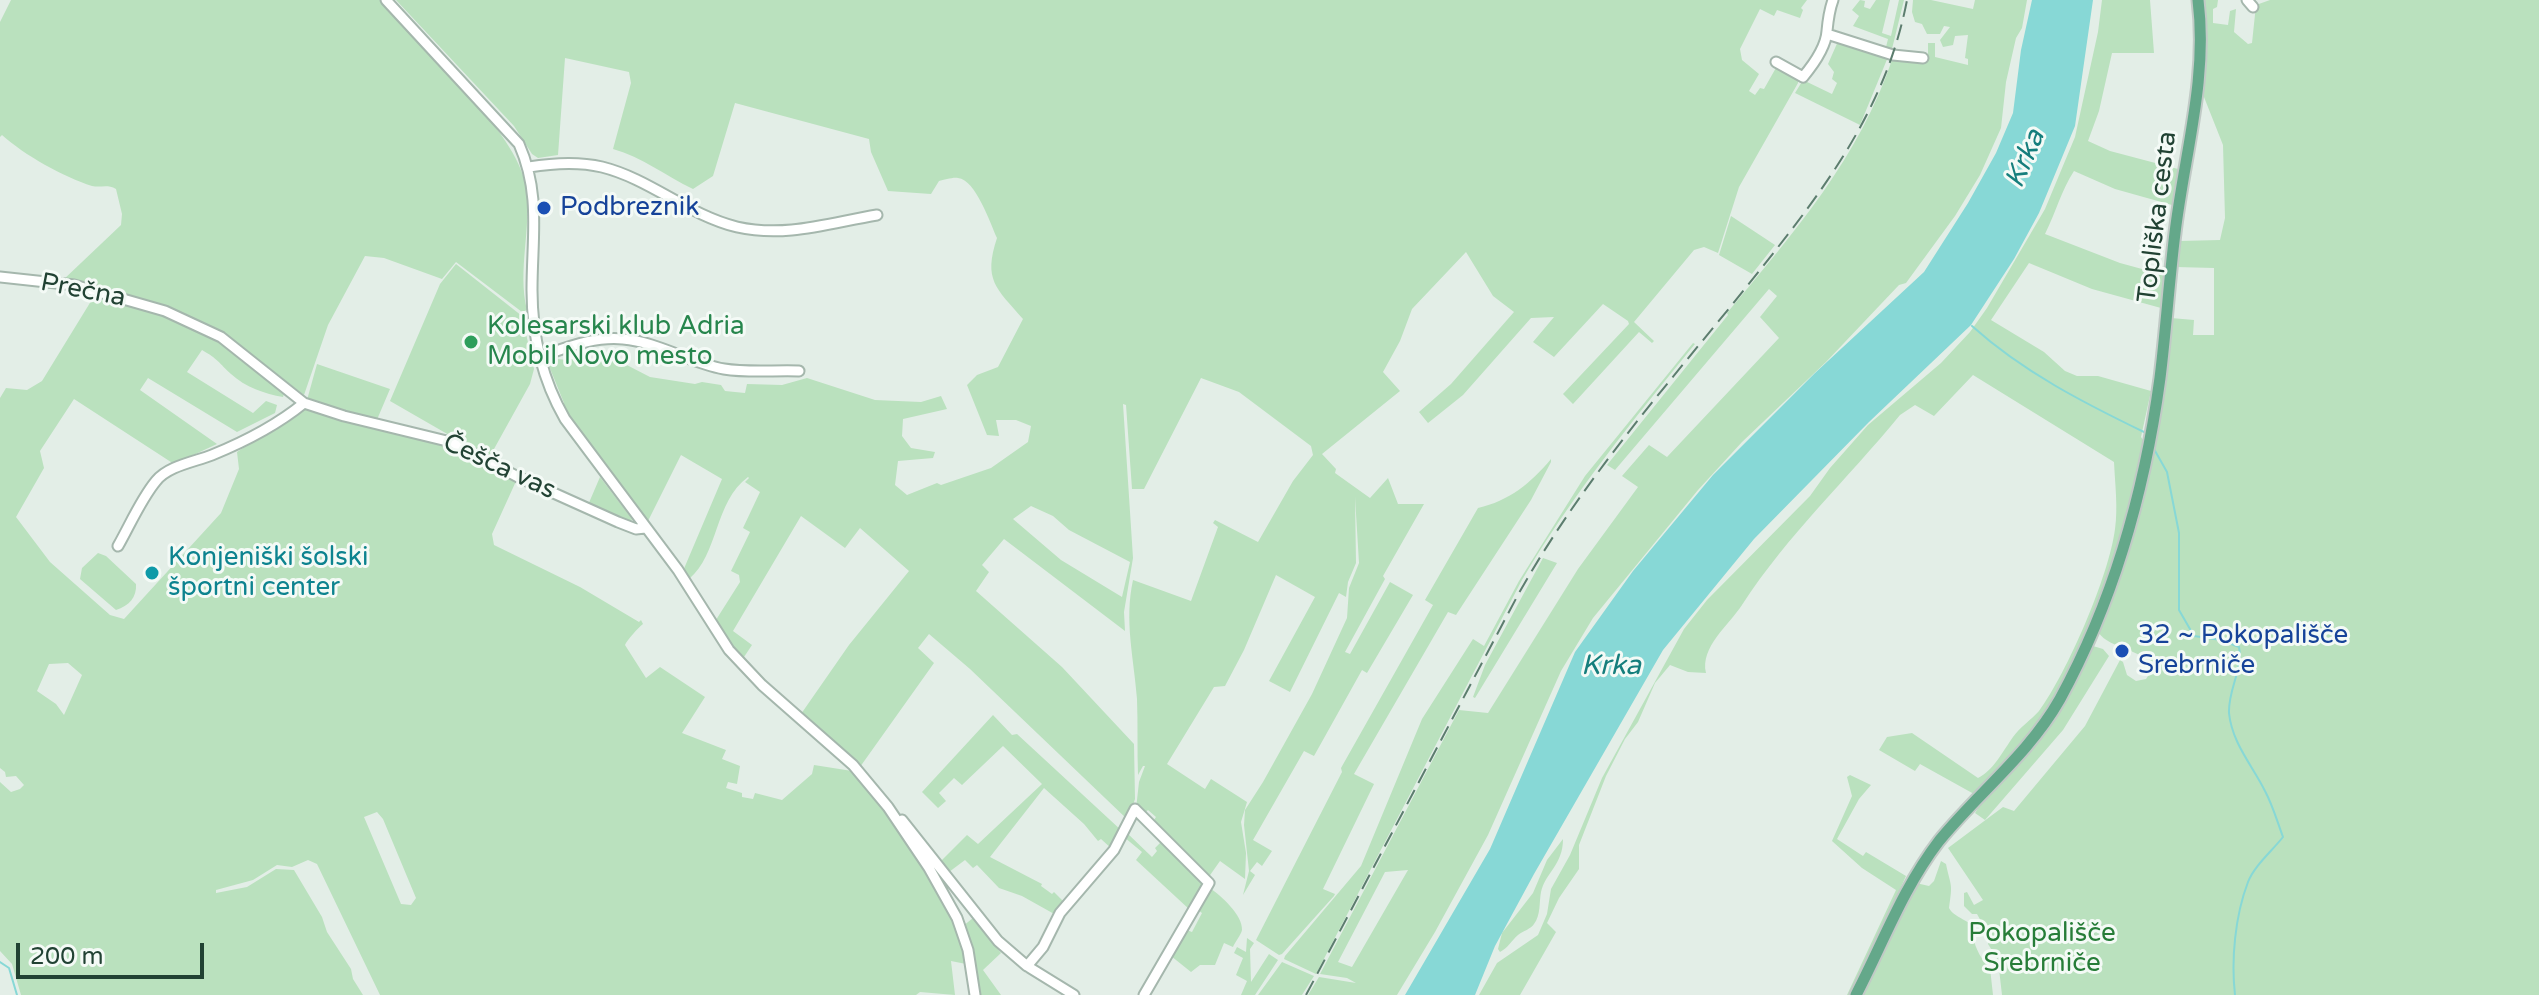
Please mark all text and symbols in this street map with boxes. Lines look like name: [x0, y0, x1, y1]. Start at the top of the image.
water label: Krka: [1999, 125, 2053, 193]
street label: Topliška cesta: [2132, 129, 2184, 305]
place label: Podbreznik: [560, 192, 699, 224]
marker: Podbreznik: [535, 199, 553, 217]
street label: Prečna: [38, 267, 128, 315]
place label: Kolesarski klub Adria Mobil Novo mesto: [487, 311, 745, 372]
marker: Kolesarski klub Adria Mobil Novo mesto: [462, 333, 480, 351]
street label: Češča vas: [438, 427, 560, 507]
place label: Konjeniški šolski športni center: [168, 542, 368, 604]
marker: Konjeniški šolski športni center: [143, 564, 161, 582]
place label: 32 ~ Pokopališče Srebrniče: [2138, 620, 2348, 682]
marker: 32 ~ Pokopališče Srebrniče: [2113, 642, 2131, 660]
water label: Krka: [1581, 650, 1641, 684]
park label: Pokopališče Srebrniče: [1968, 918, 2116, 980]
scale bar: [20, 927, 208, 977]
text: 200 m: [30, 942, 104, 971]

